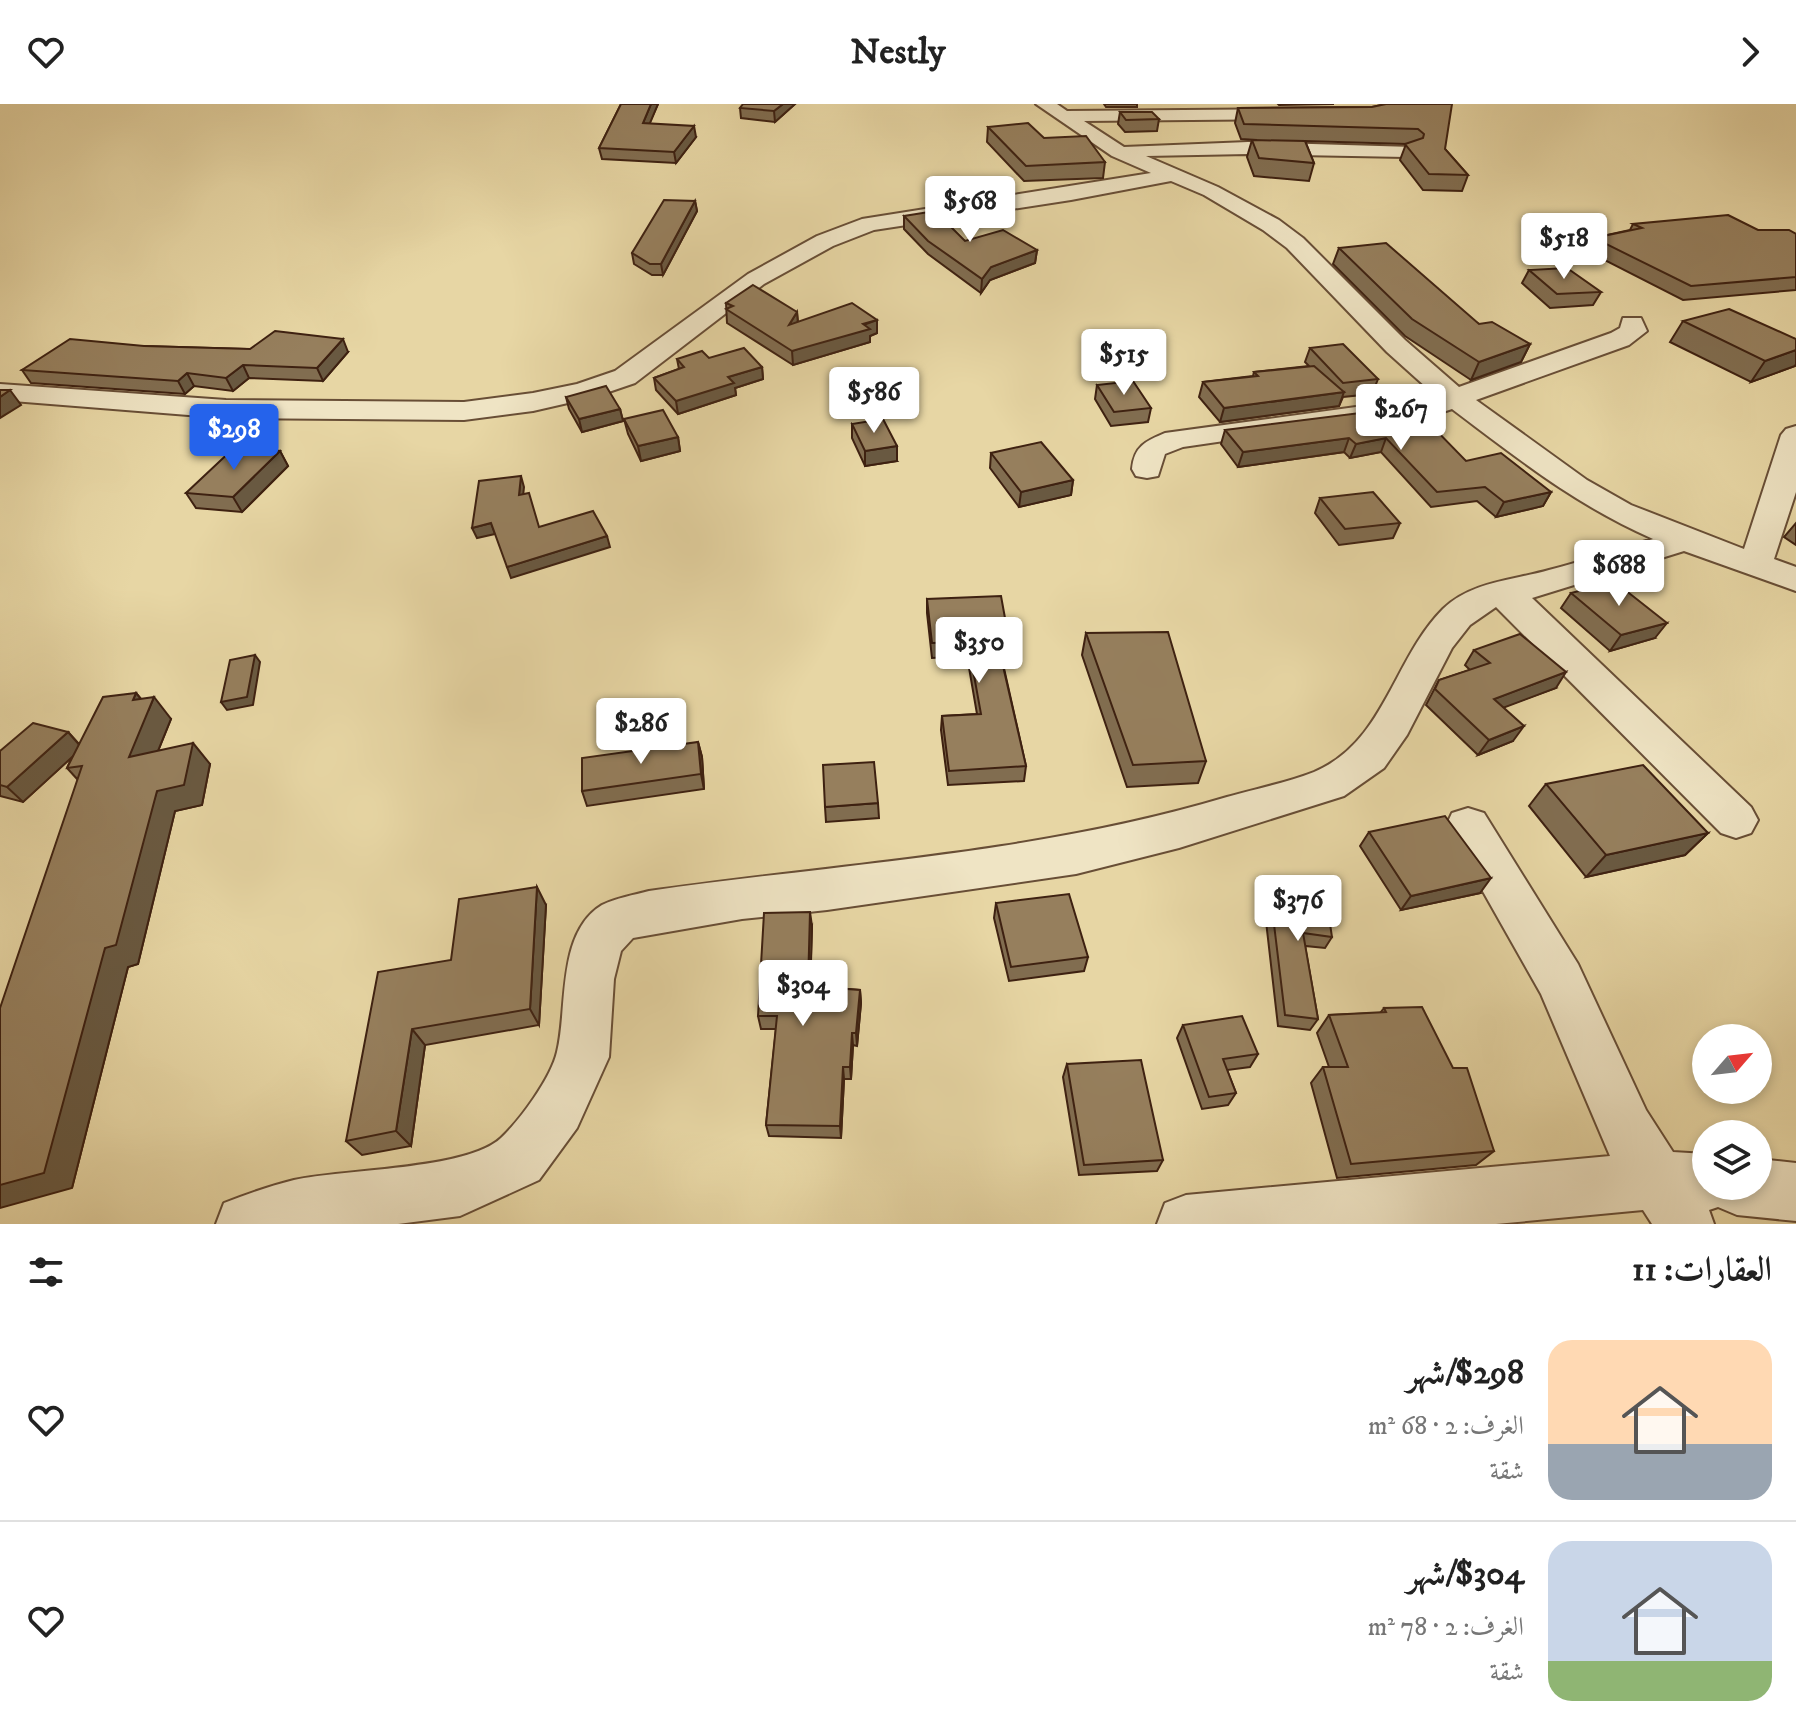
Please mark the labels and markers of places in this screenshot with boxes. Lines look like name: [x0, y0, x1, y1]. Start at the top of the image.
pin: $568: [923, 176, 1017, 244]
pin: $518: [1517, 213, 1611, 281]
pin: $515: [1077, 329, 1171, 397]
pin: $586: [827, 367, 921, 435]
pin: $267: [1354, 384, 1448, 452]
pin: $298: [187, 404, 281, 472]
pin: $688: [1572, 540, 1666, 608]
pin: $350: [932, 617, 1026, 685]
pin: $286: [594, 698, 688, 766]
pin: $376: [1251, 875, 1345, 943]
pin: $304: [756, 960, 850, 1028]

